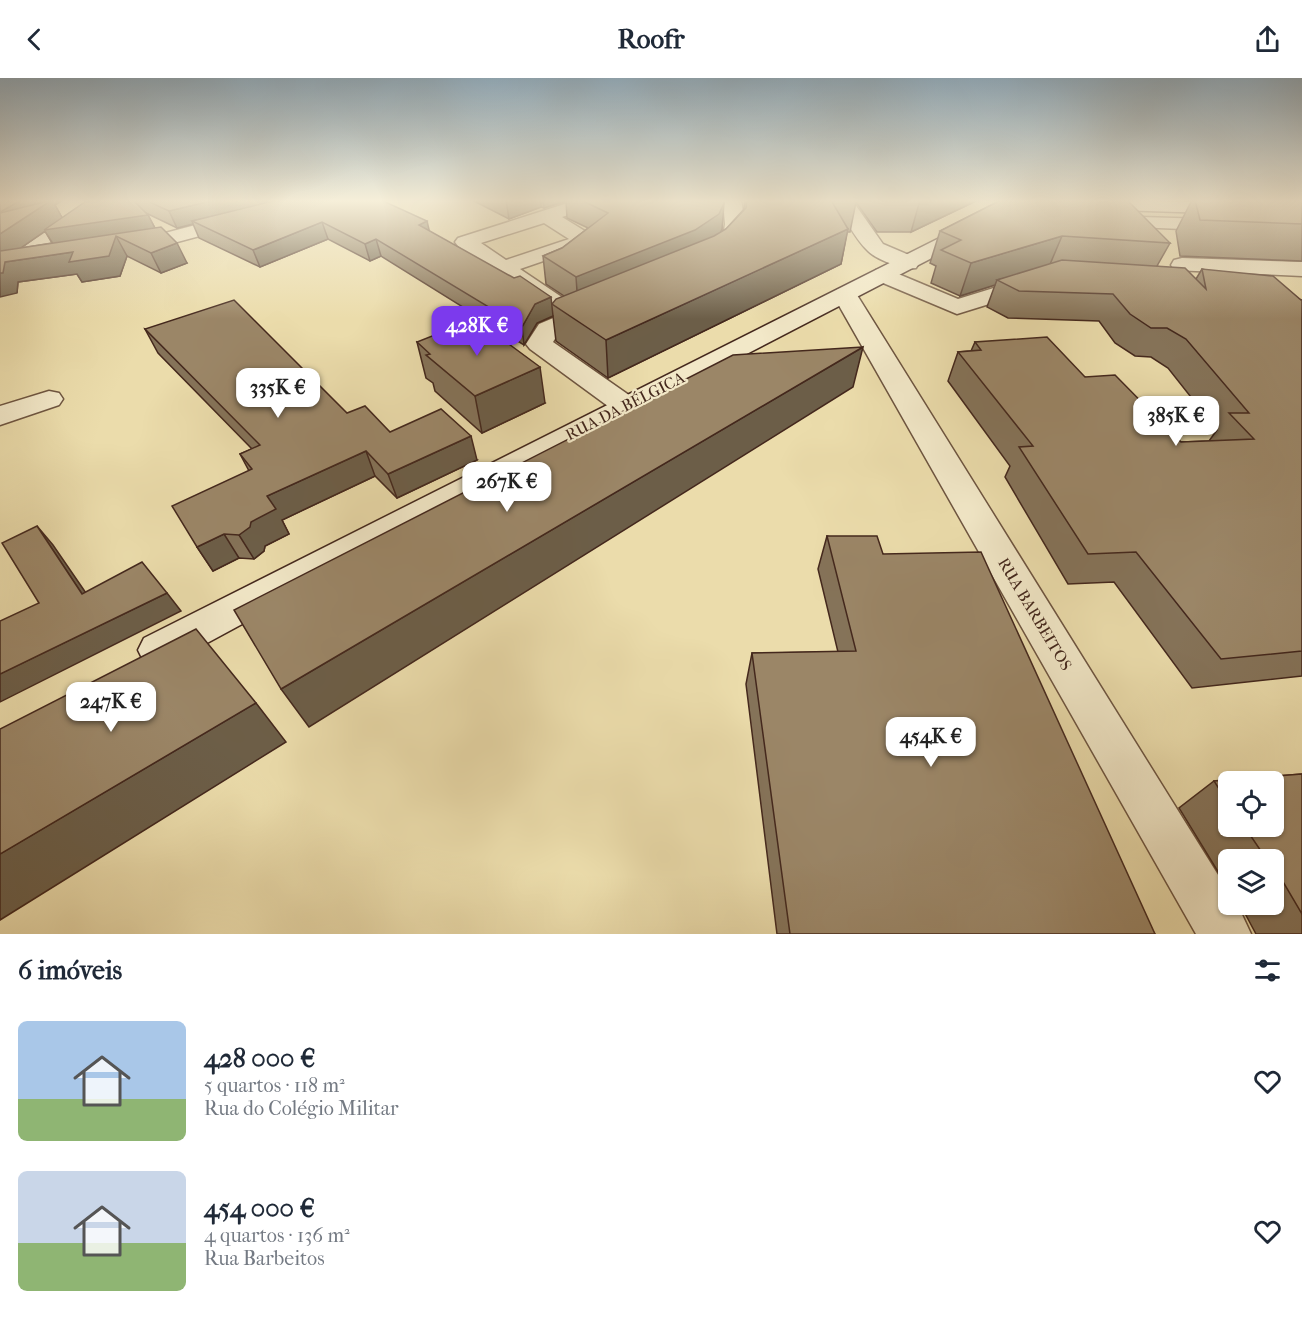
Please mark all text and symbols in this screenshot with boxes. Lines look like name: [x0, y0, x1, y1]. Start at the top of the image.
icon: back: [18, 23, 51, 56]
text: Roofr: [618, 23, 684, 55]
icon: share: [1251, 23, 1284, 56]
pin: 428K €: [428, 306, 526, 357]
text: 428K €: [446, 314, 508, 337]
street label: RUA DA BÉLGICA: [562, 367, 688, 444]
pin: 335K €: [229, 368, 327, 419]
text: 335K €: [250, 376, 306, 399]
pin: 385K €: [1127, 396, 1225, 447]
text: 385K €: [1147, 404, 1205, 427]
pin: 267K €: [458, 462, 556, 513]
text: 267K €: [476, 470, 538, 493]
street label: RUA BARBEITOS: [994, 554, 1076, 674]
pin: 247K €: [62, 682, 160, 733]
text: 247K €: [80, 690, 142, 713]
pin: 454K €: [882, 717, 980, 768]
text: 454K €: [900, 725, 962, 748]
map controls: [1218, 771, 1284, 915]
button: locate: [1218, 771, 1284, 837]
button: layers: [1218, 849, 1284, 915]
icon: filters: [1251, 954, 1284, 987]
text: 6 imóveis: [18, 955, 122, 986]
text: 428 000 €: [204, 1043, 315, 1074]
icon: home: [66, 1045, 138, 1117]
icon: heart: [1251, 1065, 1284, 1098]
text: 5 quartos · 118 m²: [204, 1074, 345, 1097]
text: Rua do Colégio Militar: [204, 1097, 398, 1120]
text: 454 000 €: [204, 1193, 315, 1224]
icon: home: [66, 1195, 138, 1267]
icon: heart: [1251, 1215, 1284, 1248]
text: 4 quartos · 136 m²: [204, 1224, 350, 1247]
text: Rua Barbeitos: [204, 1247, 325, 1270]

